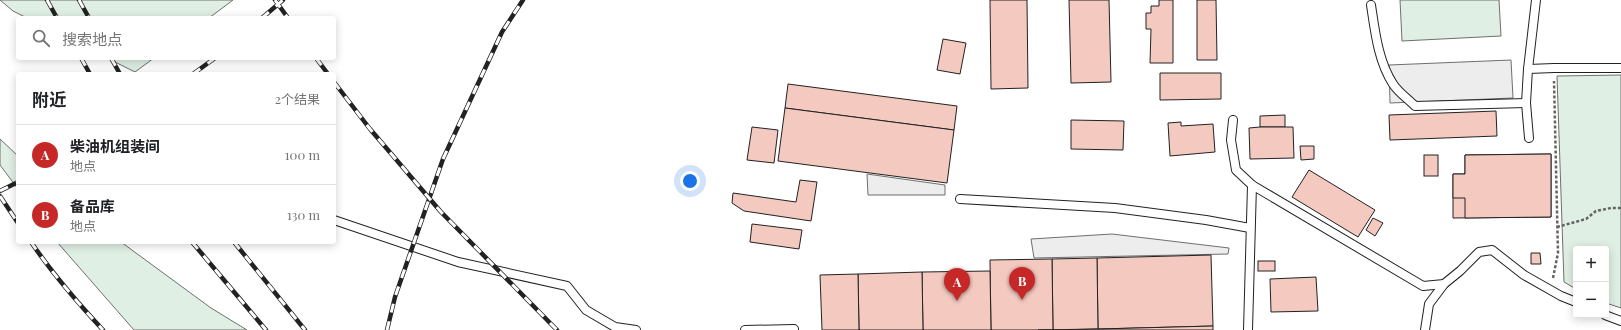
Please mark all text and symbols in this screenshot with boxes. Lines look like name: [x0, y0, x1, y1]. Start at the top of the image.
search box: [16, 16, 336, 60]
icon: search: [30, 27, 52, 49]
text: 搜索地点: [62, 29, 122, 49]
text: 附近: [32, 88, 66, 110]
text: 2个结果: [275, 90, 320, 107]
text: 柴油机组装间: [70, 136, 160, 156]
text: A: [41, 146, 49, 163]
text: 100 m: [285, 146, 320, 163]
text: 地点: [70, 157, 96, 174]
your location: [680, 171, 700, 191]
text: 备品库: [70, 196, 115, 216]
text: B: [41, 206, 49, 223]
text: 130 m: [287, 206, 320, 223]
text: 地点: [70, 217, 96, 234]
map controls: [1573, 246, 1609, 318]
button: +: [1573, 246, 1609, 282]
pin: B: [1009, 267, 1035, 300]
pin: A: [944, 268, 970, 301]
button: −: [1573, 282, 1609, 318]

